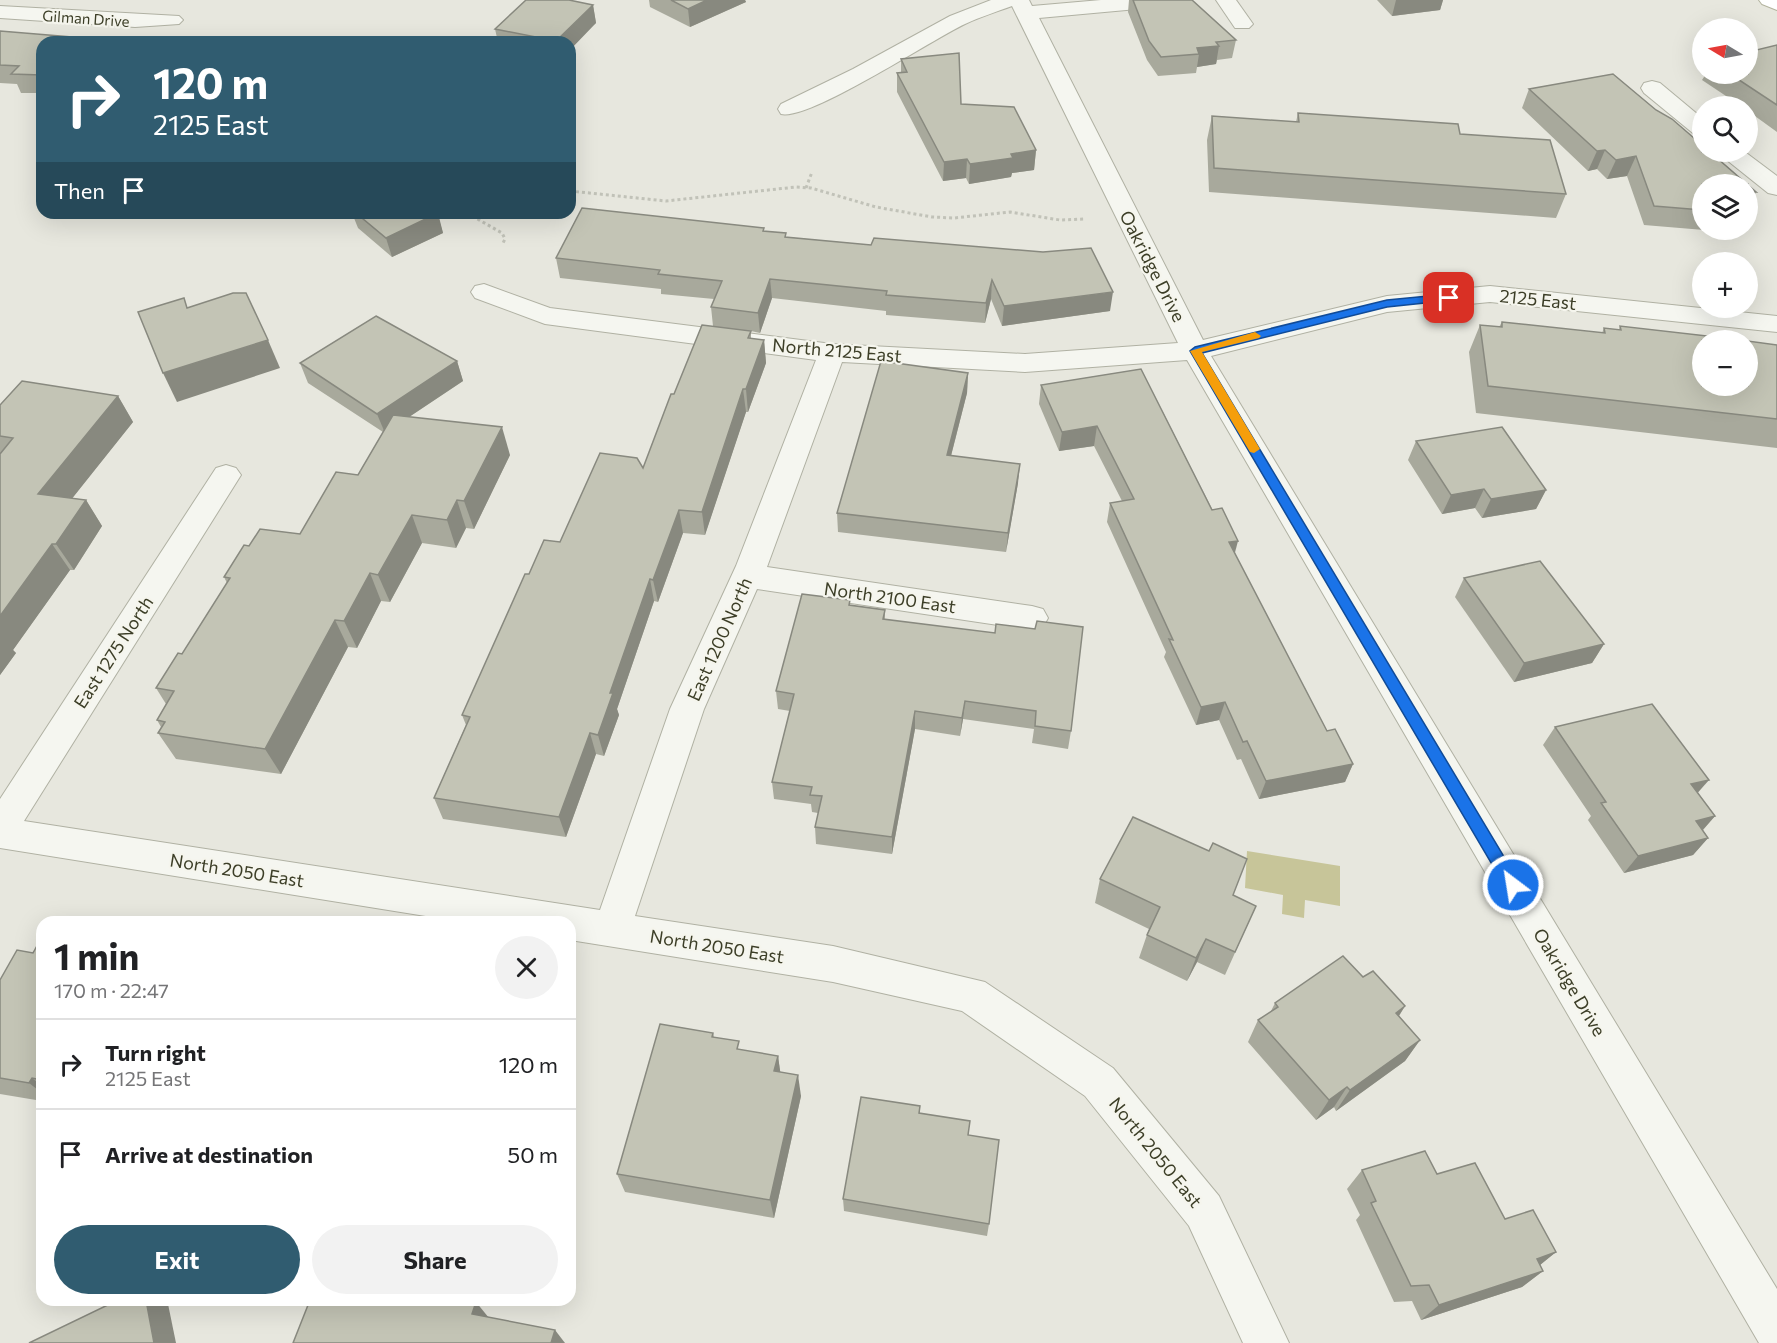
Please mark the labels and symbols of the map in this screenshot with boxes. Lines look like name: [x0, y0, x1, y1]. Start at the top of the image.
street label: Gilman Drive: [42, 6, 130, 30]
north arrow: [1692, 18, 1758, 84]
street label: Oakridge Drive: [1115, 207, 1191, 325]
pin: [1423, 272, 1474, 323]
street label: 2125 East: [1499, 284, 1577, 314]
street label: North 2125 East: [771, 333, 903, 367]
street label: East 1200 North: [682, 574, 756, 704]
street label: North 2100 East: [823, 577, 957, 617]
street label: East 1275 North: [69, 592, 157, 712]
street label: North 2050 East: [168, 849, 306, 891]
position arrow: [1481, 853, 1545, 917]
street label: Oakridge Drive: [1529, 924, 1611, 1040]
street label: North 2050 East: [648, 925, 786, 967]
street label: North 2050 East: [1105, 1092, 1207, 1212]

